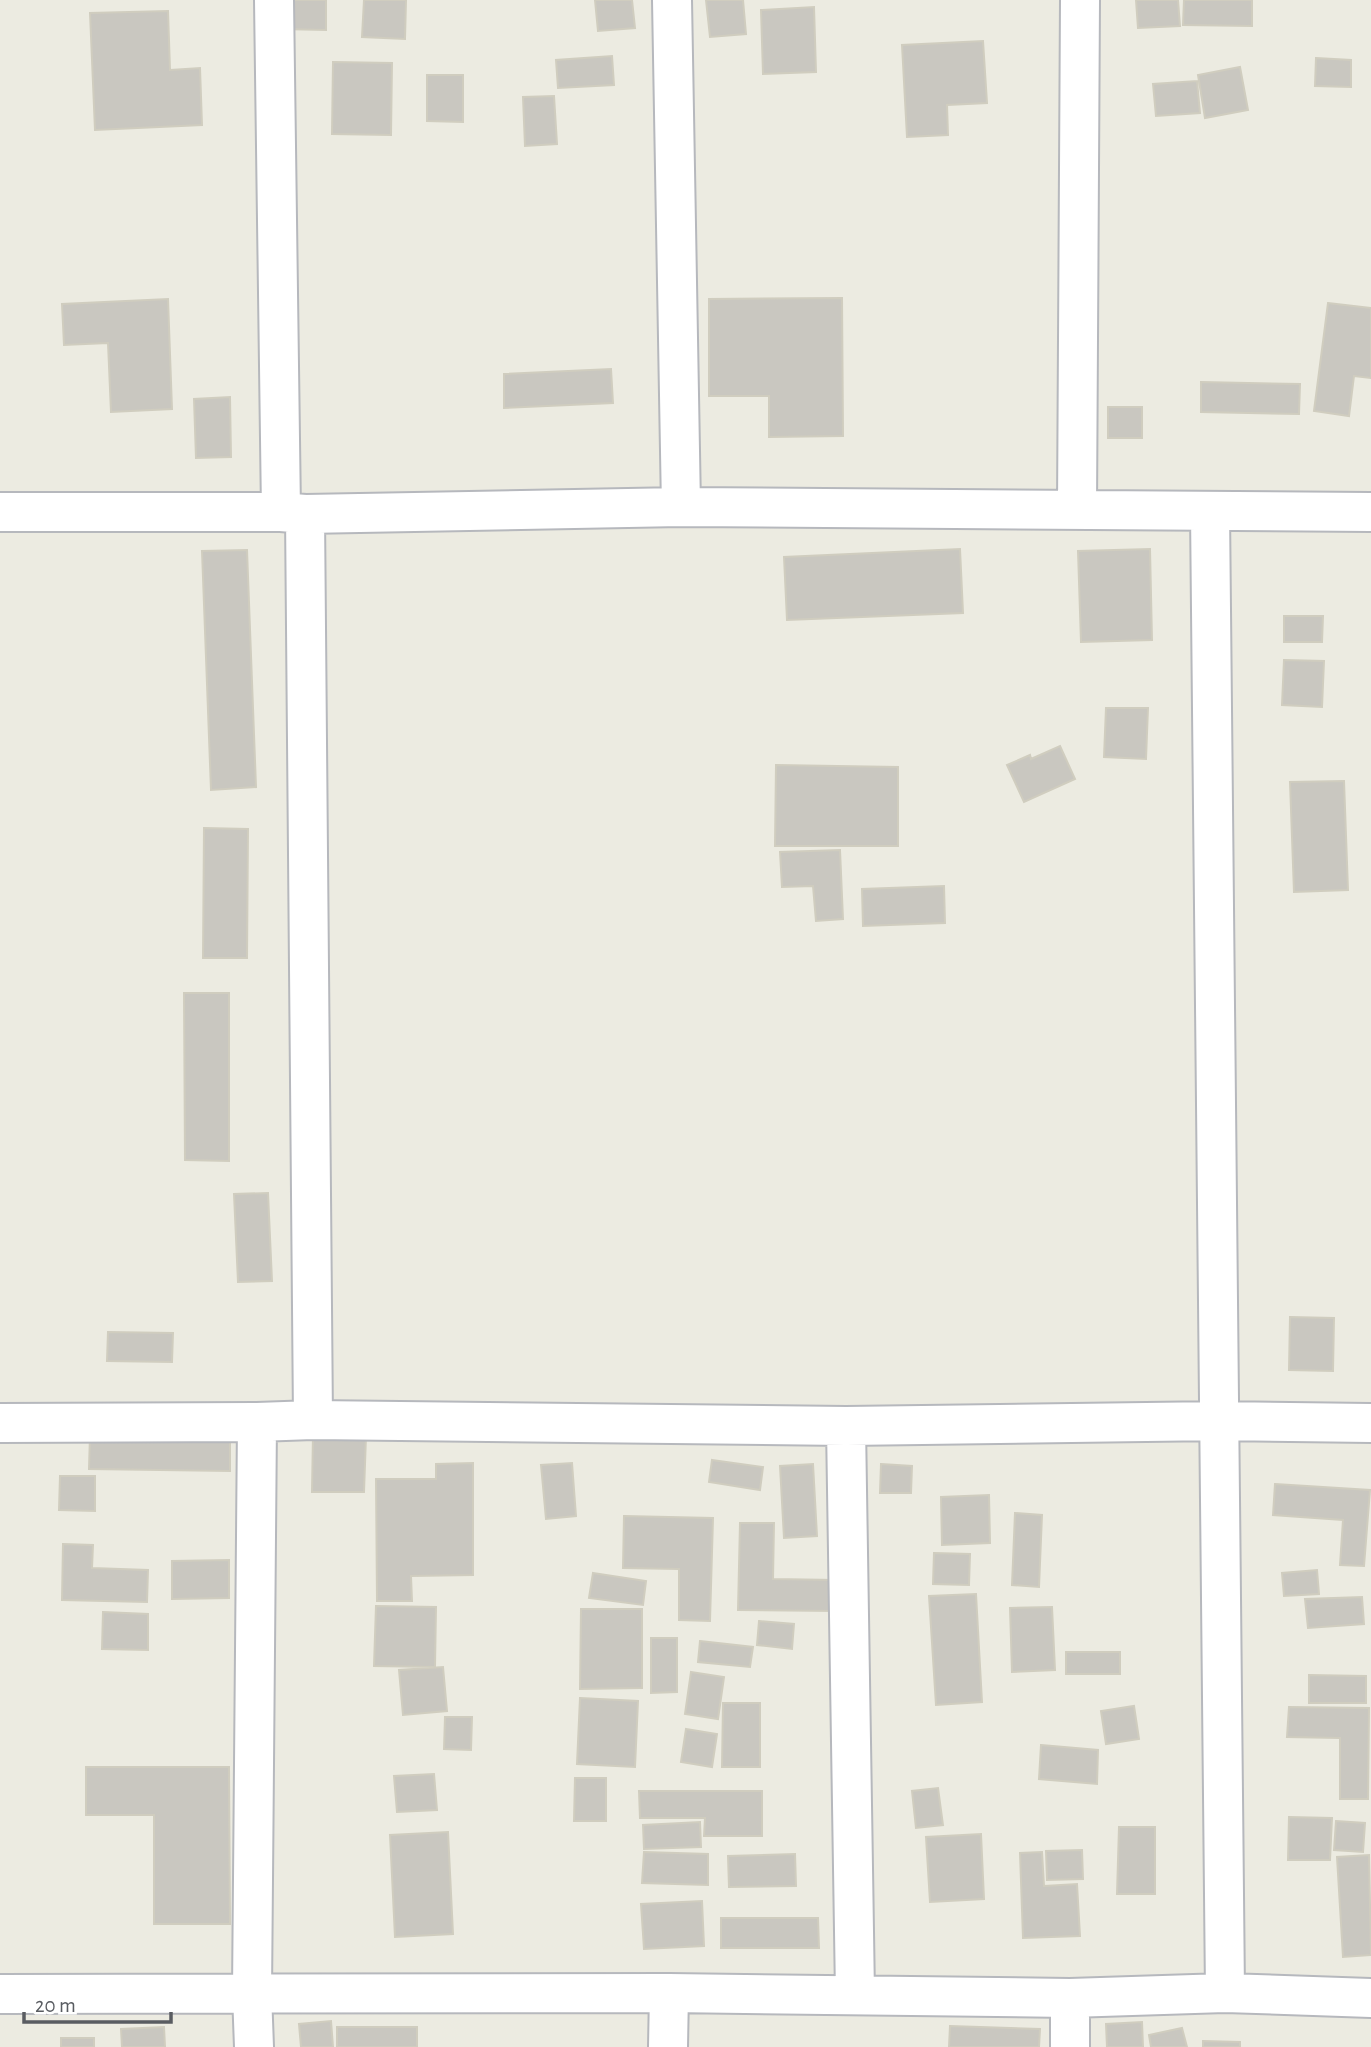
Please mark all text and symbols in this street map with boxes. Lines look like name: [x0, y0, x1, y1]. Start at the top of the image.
scale bar: [24, 1980, 172, 2024]
text: 20 m: [35, 1995, 76, 2016]

